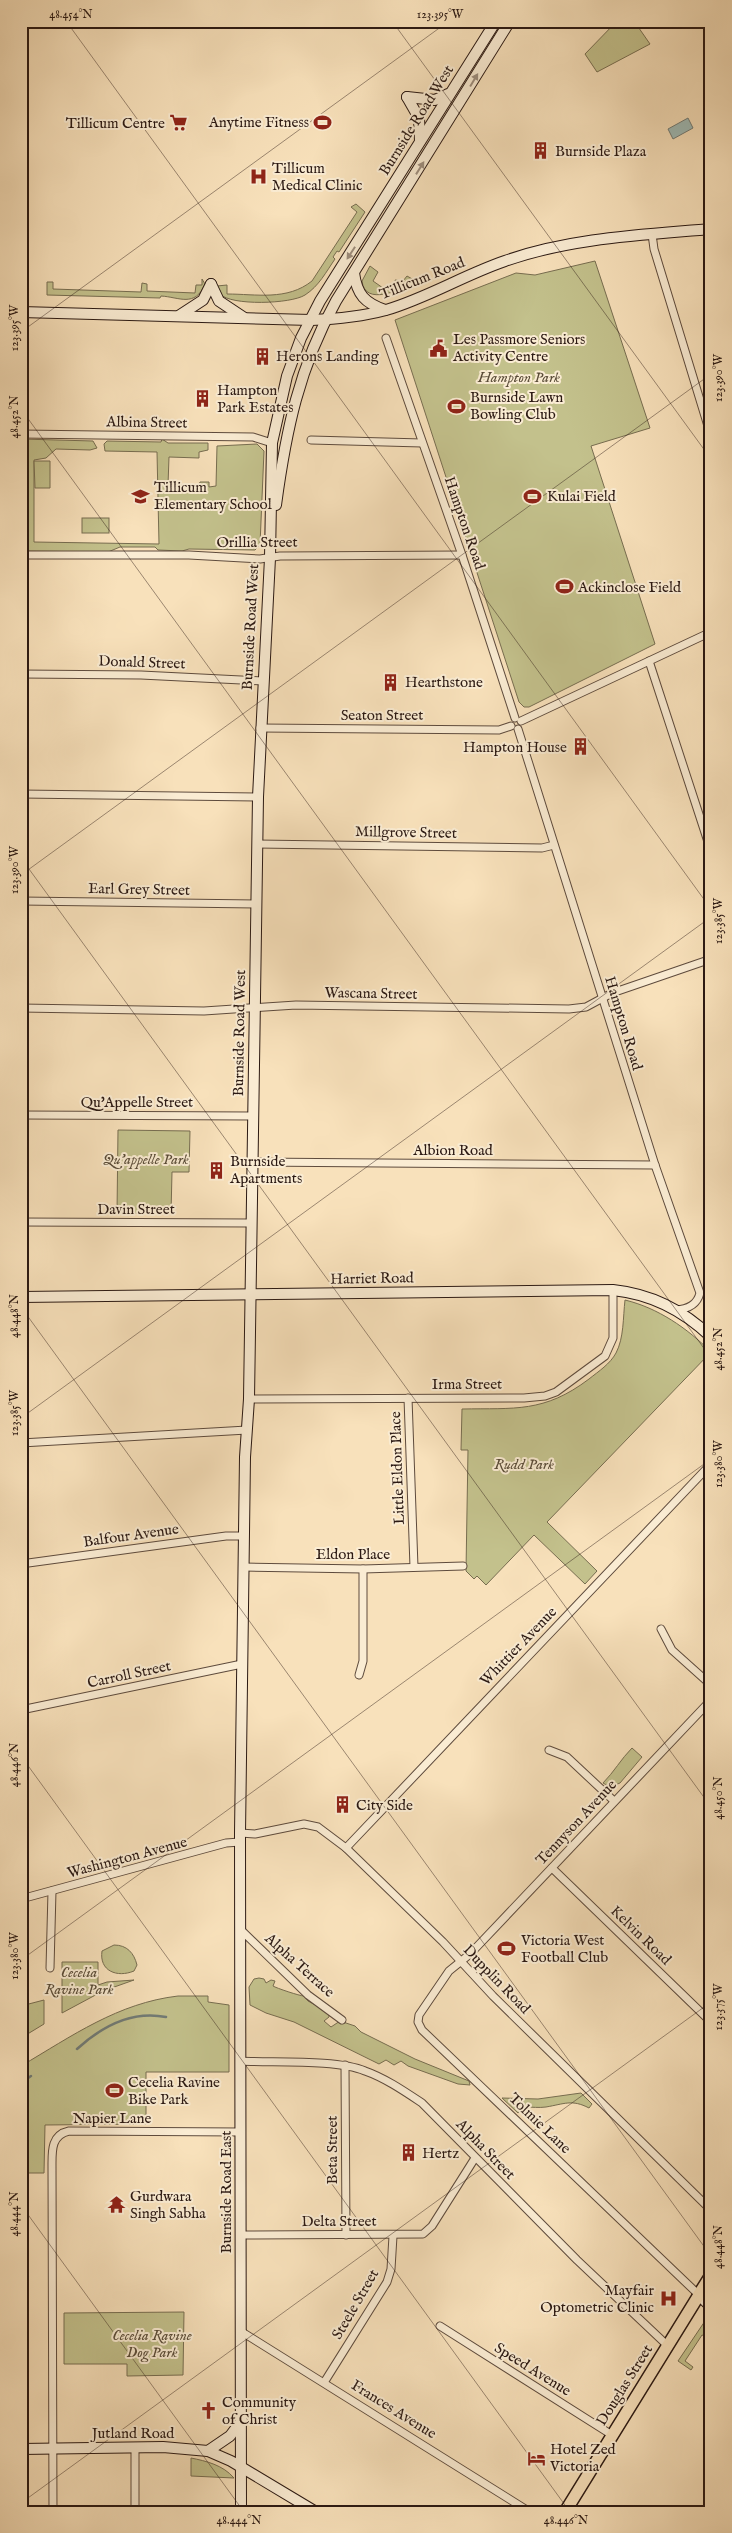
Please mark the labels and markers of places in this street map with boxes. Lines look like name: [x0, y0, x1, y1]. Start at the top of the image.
sports icon: Anytime Fitness: [313, 112, 333, 132]
supermarket icon: Tillicum Centre: [169, 113, 189, 133]
place label: Anytime Fitness: [208, 113, 309, 132]
place label: Tillicum Centre: [66, 114, 165, 133]
building icon: Burnside Plaza: [531, 141, 551, 161]
place label: Burnside Plaza: [555, 142, 647, 161]
place label: Tillicum Medical Clinic: [272, 159, 362, 195]
hospital icon: Tillicum Medical Clinic: [248, 167, 268, 187]
place label: Les Passmore Seniors Activity Centre: [452, 330, 585, 366]
public building icon: Les Passmore Seniors Activity Centre: [429, 338, 449, 358]
building icon: Herons Landing: [252, 346, 272, 366]
place label: Herons Landing: [276, 347, 380, 366]
place label: Hampton Park Estates: [217, 381, 293, 417]
place label: Burnside Lawn Bowling Club: [470, 388, 563, 424]
building icon: Hampton Park Estates: [193, 389, 213, 409]
sports icon: Burnside Lawn Bowling Club: [446, 396, 466, 416]
place label: Tillicum Elementary School: [154, 478, 273, 514]
school or university icon: Tillicum Elementary School: [130, 486, 150, 506]
sports icon: Kulai Field: [523, 486, 543, 506]
place label: Kulai Field: [547, 487, 617, 506]
sports icon: Ackinclose Field: [554, 577, 574, 597]
place label: Ackinclose Field: [577, 578, 682, 597]
building icon: Hearthstone: [381, 672, 401, 692]
place label: Hearthstone: [405, 673, 483, 692]
building icon: Hampton House: [571, 737, 591, 757]
place label: Hampton House: [463, 738, 567, 757]
place label: Burnside Apartments: [229, 1152, 302, 1188]
building icon: Burnside Apartments: [206, 1160, 226, 1180]
building icon: City Side: [332, 1795, 352, 1815]
place label: City Side: [356, 1796, 413, 1815]
place label: Victoria West Football Club: [520, 1931, 608, 1967]
sports icon: Victoria West Football Club: [497, 1939, 517, 1959]
place label: Cecelia Ravine Bike Park: [128, 2073, 220, 2109]
sports icon: Cecelia Ravine Bike Park: [104, 2081, 124, 2101]
building icon: Hertz: [398, 2143, 418, 2163]
place label: Hertz: [422, 2144, 459, 2163]
place label: Gurdwara Singh Sabha: [130, 2187, 206, 2223]
temple icon: Gurdwara Singh Sabha: [106, 2195, 126, 2215]
place label: Mayfair Optometric Clinic: [540, 2281, 654, 2317]
hospital icon: Mayfair Optometric Clinic: [658, 2289, 678, 2309]
place label: Community of Christ: [222, 2393, 297, 2429]
church icon: Community of Christ: [198, 2401, 218, 2421]
place label: Hotel Zed Victoria: [549, 2440, 617, 2476]
hotel icon: Hotel Zed Victoria: [526, 2448, 546, 2468]

